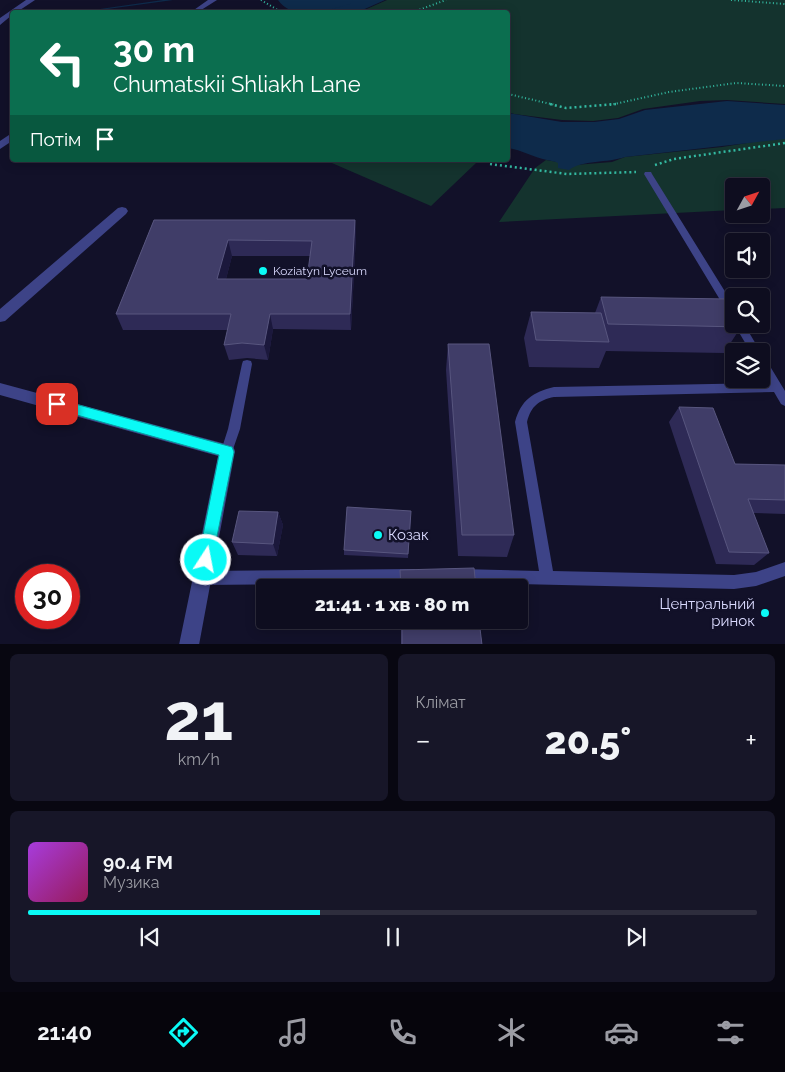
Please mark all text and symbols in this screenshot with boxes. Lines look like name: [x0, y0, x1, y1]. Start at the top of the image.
text: 30 m: [113, 29, 195, 70]
icon: left: [30, 30, 95, 95]
text: Chumatskii Shliakh Lane: [113, 71, 361, 97]
icon: arrive: [91, 125, 119, 153]
text: Потім: [30, 128, 81, 150]
north arrow: [725, 178, 770, 222]
map controls: [725, 178, 770, 388]
button: sound: [725, 233, 770, 278]
place label: Koziatyn Lyceum: [273, 264, 367, 278]
marker: Koziatyn Lyceum: [257, 265, 269, 277]
button: search: [725, 288, 770, 333]
button: layers: [725, 343, 770, 388]
pin: [36, 383, 78, 425]
icon: arrive: [43, 390, 71, 418]
place label: Козак: [388, 526, 429, 544]
marker: Козак: [372, 529, 384, 541]
position arrow: [179, 533, 231, 585]
speed limit sign: 30: [15, 564, 80, 629]
text: 21:41 · 1 хв · 80 m: [315, 593, 469, 615]
place label: Центральний ринок: [659, 595, 755, 630]
marker: Центральний ринок: [759, 607, 771, 619]
text: 21: [164, 679, 233, 755]
text: Клімат: [416, 693, 466, 712]
text: 20.5°: [545, 718, 631, 763]
text: −: [416, 724, 431, 757]
text: +: [745, 724, 757, 757]
text: km/h: [178, 750, 220, 769]
text: 90.4 FM: [103, 851, 173, 873]
text: Музика: [103, 873, 160, 892]
icon: previous: [136, 923, 164, 951]
icon: pause: [379, 923, 407, 951]
icon: next: [622, 923, 650, 951]
icon: directions: [166, 1015, 201, 1050]
icon: music: [276, 1015, 311, 1050]
icon: phone: [385, 1015, 420, 1050]
icon: climate: [494, 1015, 529, 1050]
icon: car: [604, 1015, 639, 1050]
icon: filters: [713, 1015, 748, 1050]
text: 21:40: [37, 1019, 92, 1045]

